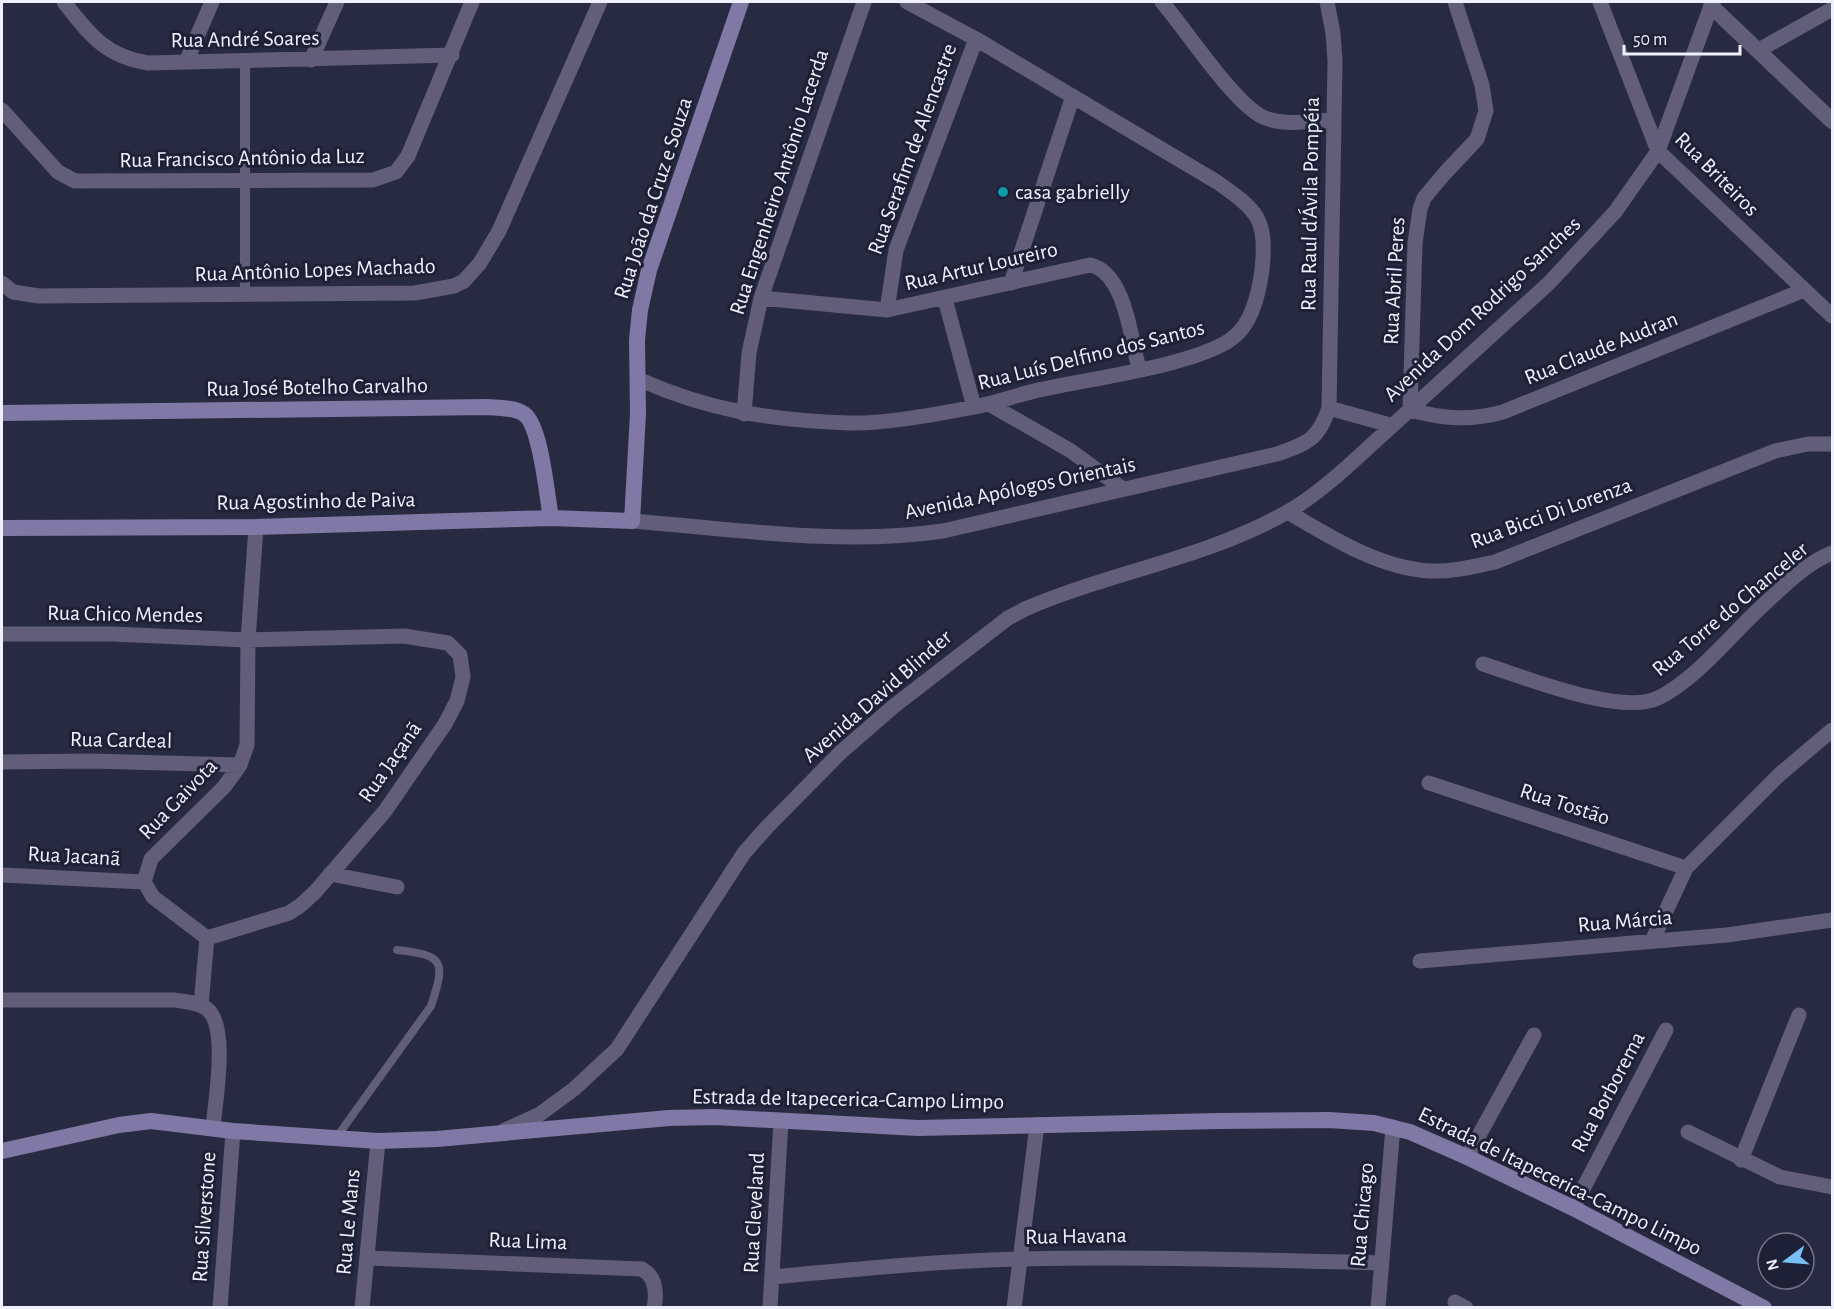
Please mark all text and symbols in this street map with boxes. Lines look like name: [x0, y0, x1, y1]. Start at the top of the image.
scale bar: [1624, 18, 1740, 56]
street label: Rua André Soares: [170, 27, 320, 51]
text: 50 m: [1633, 31, 1667, 49]
street label: Rua Serafim de Alencastre: [864, 41, 960, 257]
street label: Rua Engenheiro Antônio Lacerda: [726, 46, 832, 318]
street label: Rua João da Cruz e Souza: [610, 94, 696, 302]
street label: Rua Raul d'Ávila Pompéia: [1296, 97, 1323, 311]
street label: Rua Briteiros: [1671, 128, 1763, 220]
street label: Rua Francisco Antônio da Luz: [119, 145, 365, 171]
place label: casa gabrielly: [1015, 181, 1130, 203]
marker: casa gabrielly: [996, 185, 1010, 199]
street label: Avenida Dom Rodrigo Sanches: [1379, 212, 1585, 406]
street label: Rua Abril Peres: [1380, 216, 1408, 346]
street label: Rua Artur Loureiro: [902, 238, 1060, 294]
street label: Rua Antônio Lopes Machado: [194, 255, 436, 285]
street label: Rua Claude Audran: [1521, 307, 1681, 389]
street label: Rua Luís Delfino dos Santos: [975, 316, 1207, 394]
street label: Rua José Botelho Carvalho: [206, 374, 428, 400]
street label: Avenida Apólogos Orientais: [902, 453, 1138, 523]
street label: Rua Bicci Di Lorenza: [1467, 474, 1635, 552]
street label: Rua Agostinho de Paiva: [216, 488, 416, 514]
street label: Rua Torre do Chanceler: [1648, 538, 1812, 680]
street label: Rua Chico Mendes: [47, 602, 203, 626]
street label: Avenida David Blinder: [798, 625, 956, 767]
street label: Rua Jaçanã: [354, 718, 426, 806]
street label: Rua Cardeal: [70, 728, 172, 752]
street label: Rua Gaivota: [135, 755, 221, 843]
street label: Rua Tostão: [1517, 779, 1613, 829]
street label: Rua Jacanã: [27, 843, 121, 869]
street label: Rua Márcia: [1577, 906, 1673, 936]
street label: Rua Borborema: [1567, 1028, 1649, 1156]
street label: Estrada de Itapecerica-Campo Limpo: [692, 1085, 1004, 1113]
street label: Estrada de Itapecerica-Campo Limpo: [1415, 1103, 1705, 1259]
street label: Rua Silverstone: [188, 1151, 220, 1283]
street label: Rua Cleveland: [740, 1152, 768, 1274]
street label: Rua Chicago: [1346, 1162, 1378, 1268]
street label: Rua Le Mans: [332, 1168, 364, 1276]
street label: Rua Havana: [1025, 1224, 1127, 1248]
street label: Rua Lima: [488, 1229, 568, 1253]
north arrow: [1756, 1231, 1816, 1291]
text: N: [1763, 1257, 1782, 1272]

